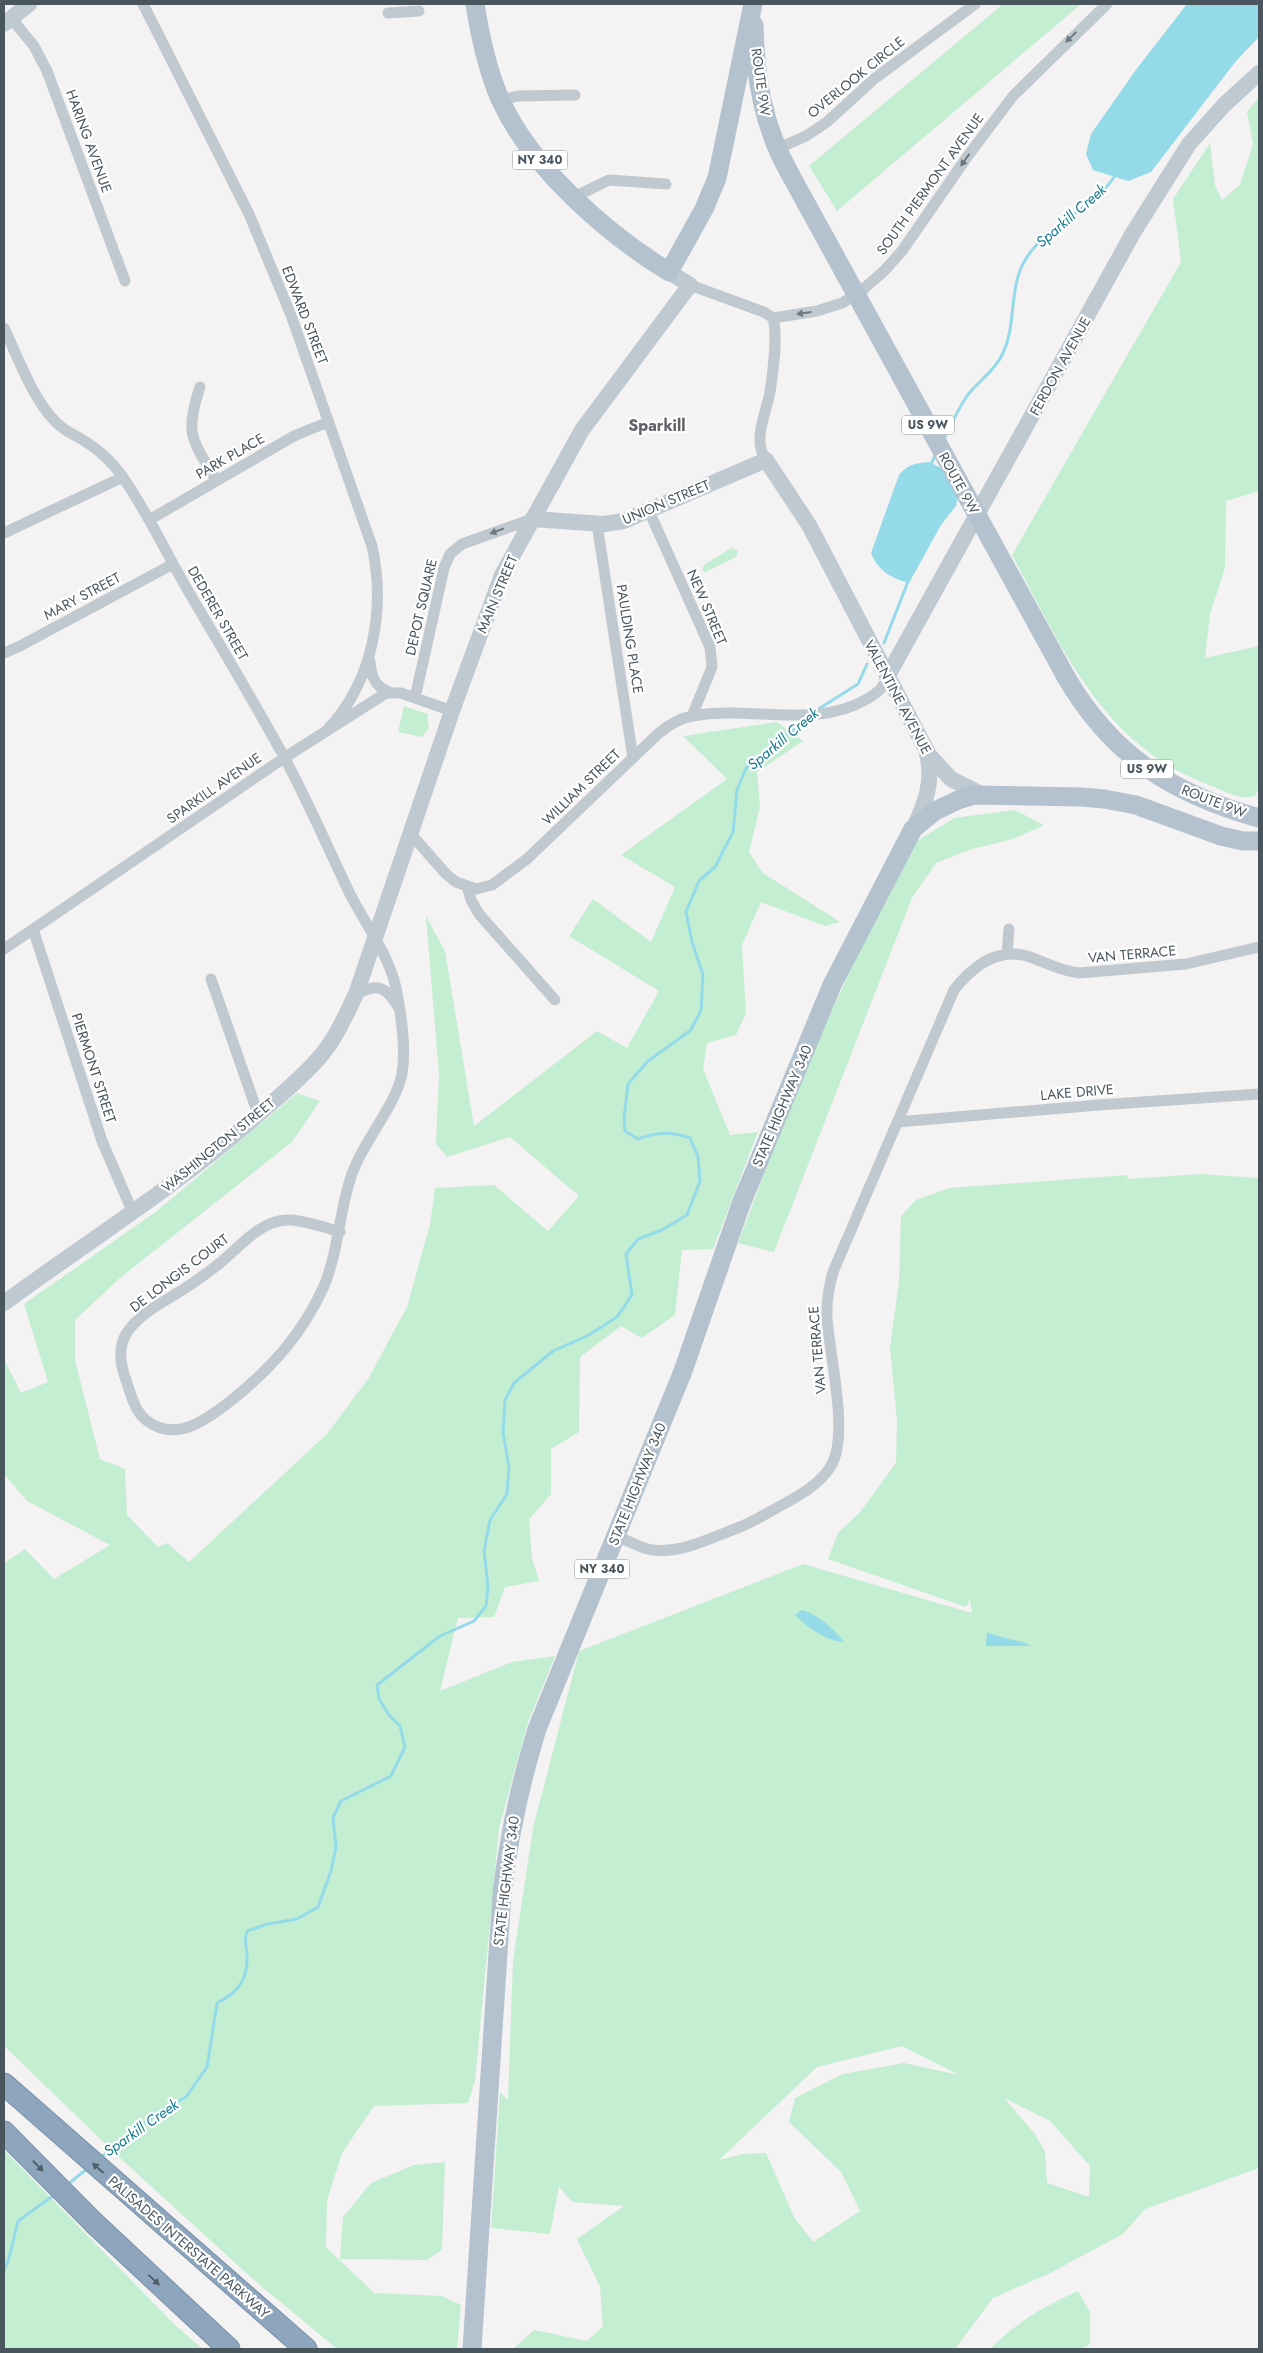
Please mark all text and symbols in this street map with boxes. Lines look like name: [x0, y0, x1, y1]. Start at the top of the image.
street label: OVERLOOK CIRCLE: [803, 31, 909, 123]
one-way arrow: [1065, 31, 1077, 43]
street label: ROUTE 9W: [746, 47, 776, 117]
street label: HARING AVENUE: [61, 87, 117, 195]
street label: SOUTH PIERMONT AVENUE: [872, 109, 988, 259]
road number: NY 340: [512, 150, 568, 170]
one-way arrow: [960, 153, 970, 167]
water label: Sparkill Creek: [1031, 179, 1112, 253]
street label: EDWARD STREET: [277, 263, 333, 368]
one-way arrow: [796, 309, 812, 317]
street label: FERDON AVENUE: [1025, 313, 1095, 419]
district label: Sparkill: [628, 414, 686, 437]
road number: US 9W: [902, 416, 954, 434]
street label: PARK PLACE: [192, 428, 268, 484]
street label: ROUTE 9W: [934, 448, 984, 518]
street label: UNION STREET: [619, 474, 713, 529]
one-way arrow: [489, 527, 504, 535]
street label: MAIN STREET: [472, 551, 523, 636]
street label: DEPOT SQUARE: [400, 557, 442, 657]
street label: DEDERER STREET: [183, 562, 253, 664]
street label: NEW STREET: [682, 566, 732, 648]
street label: MARY STREET: [40, 567, 124, 625]
street label: PAULDING PLACE: [611, 583, 649, 695]
street label: VALENTINE AVENUE: [859, 636, 937, 758]
water label: Sparkill Creek: [743, 702, 824, 775]
street label: WILLIAM STREET: [537, 744, 625, 830]
street label: SPARKILL AVENUE: [163, 748, 265, 828]
road number: US 9W: [1121, 760, 1173, 779]
street label: ROUTE 9W: [1179, 779, 1249, 823]
street label: VAN TERRACE: [1087, 940, 1177, 968]
street label: PIERMONT STREET: [67, 1010, 121, 1126]
street label: STATE HIGHWAY 340: [747, 1042, 817, 1170]
street label: LAKE DRIVE: [1040, 1079, 1114, 1105]
street label: WASHINGTON STREET: [157, 1093, 279, 1197]
street label: DE LONGIS COURT: [125, 1229, 233, 1317]
street label: VAN TERRACE: [803, 1305, 831, 1395]
street label: STATE HIGHWAY 340: [603, 1420, 671, 1548]
road number: NY 340: [574, 1560, 630, 1578]
street label: STATE HIGHWAY 340: [488, 1815, 524, 1947]
water label: Sparkill Creek: [99, 2094, 183, 2162]
one-way arrow: [32, 2160, 44, 2172]
one-way arrow: [92, 2163, 104, 2174]
street label: PALISADES INTERSTATE PARKWAY: [104, 2171, 274, 2323]
one-way arrow: [148, 2274, 160, 2286]

